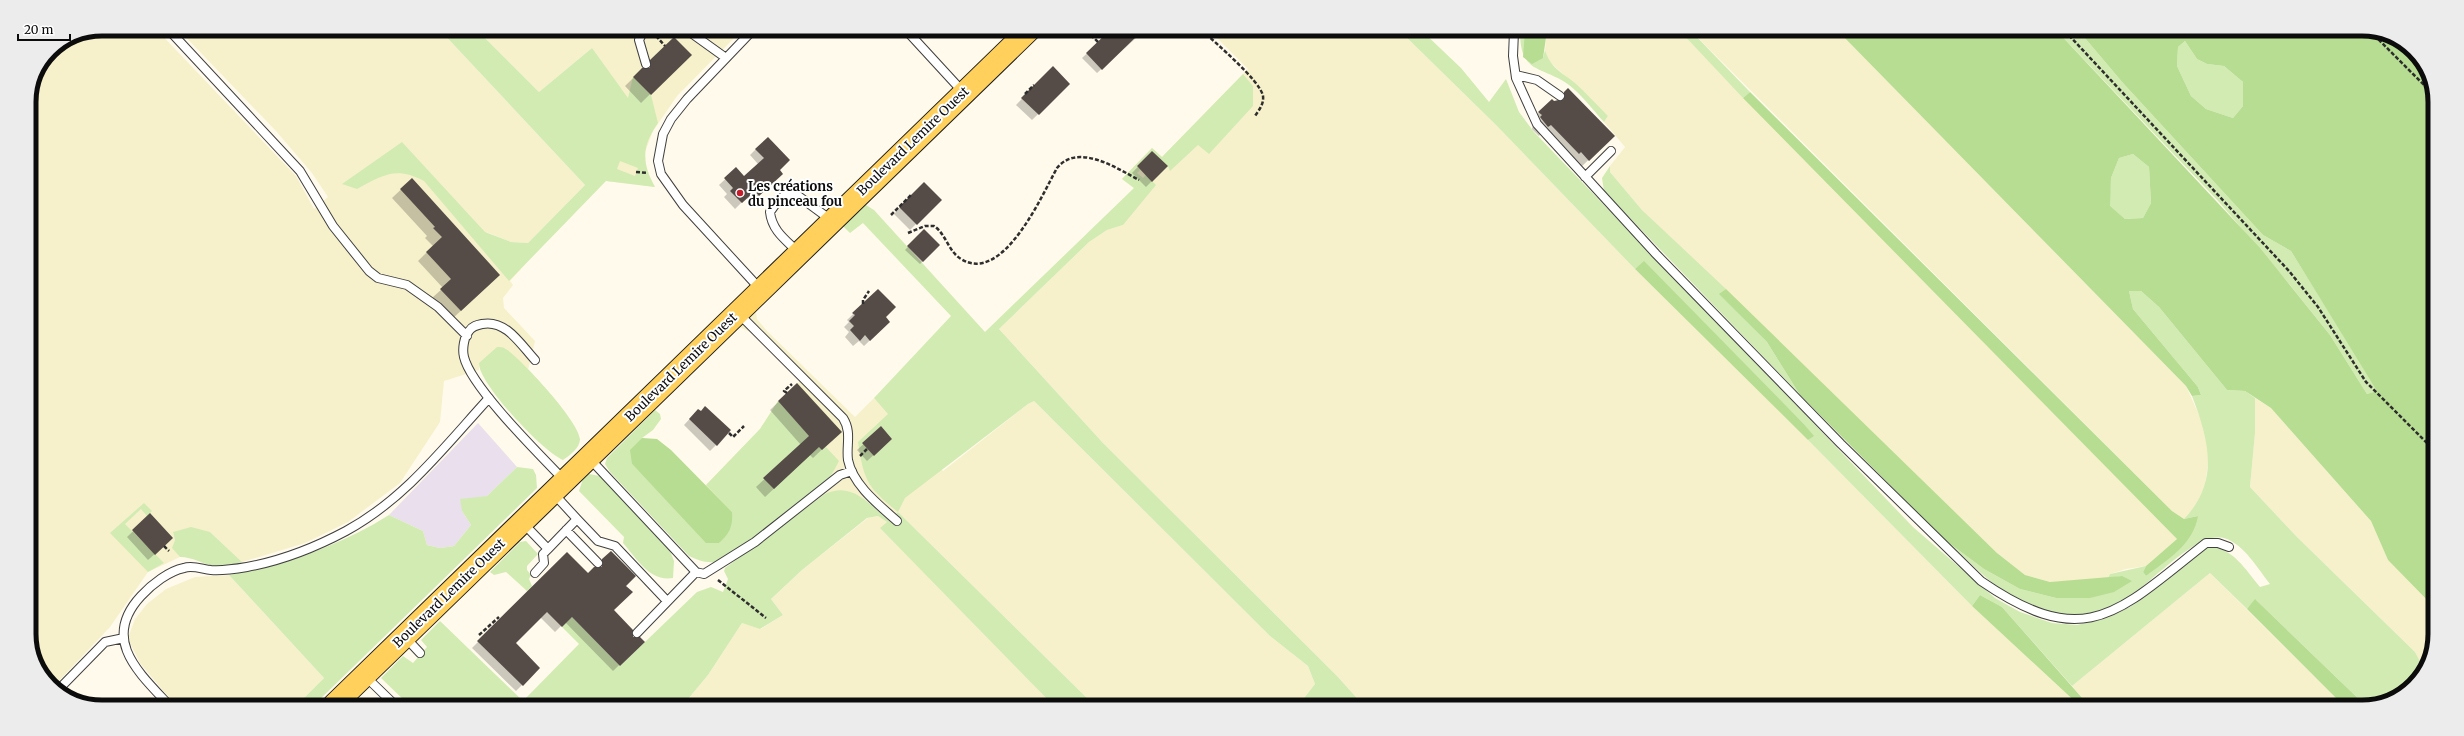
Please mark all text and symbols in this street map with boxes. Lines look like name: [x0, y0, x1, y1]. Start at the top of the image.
scale bar: [18, 16, 70, 42]
text: 20 m: [24, 22, 53, 37]
street label: Boulevard Lemire Ouest: [853, 83, 973, 199]
place label: Les créations du pinceau fou: [748, 178, 842, 210]
marker: Les créations du pinceau fou: [735, 188, 745, 198]
street label: Boulevard Lemire Ouest: [621, 309, 741, 425]
street label: Boulevard Lemire Ouest: [389, 535, 509, 651]

